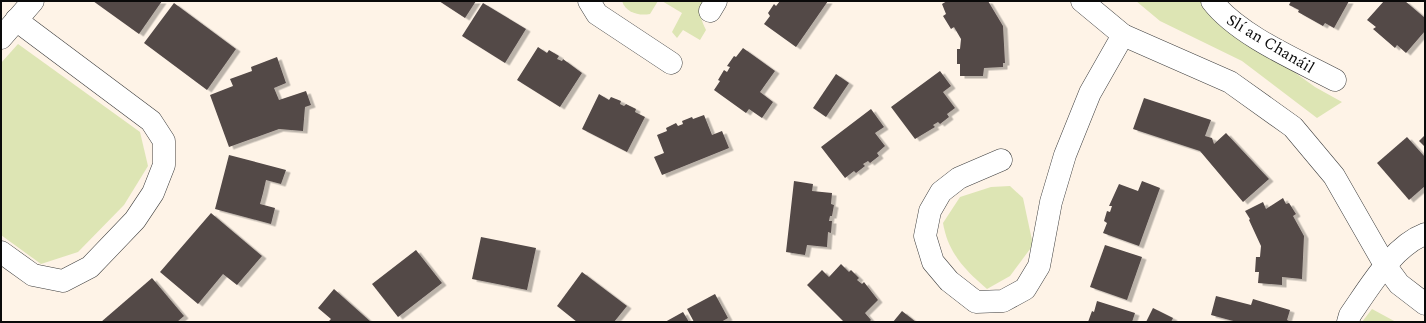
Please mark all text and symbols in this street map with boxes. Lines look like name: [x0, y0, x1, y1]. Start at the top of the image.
street label: Slí an Chanáil: [1222, 8, 1319, 80]

